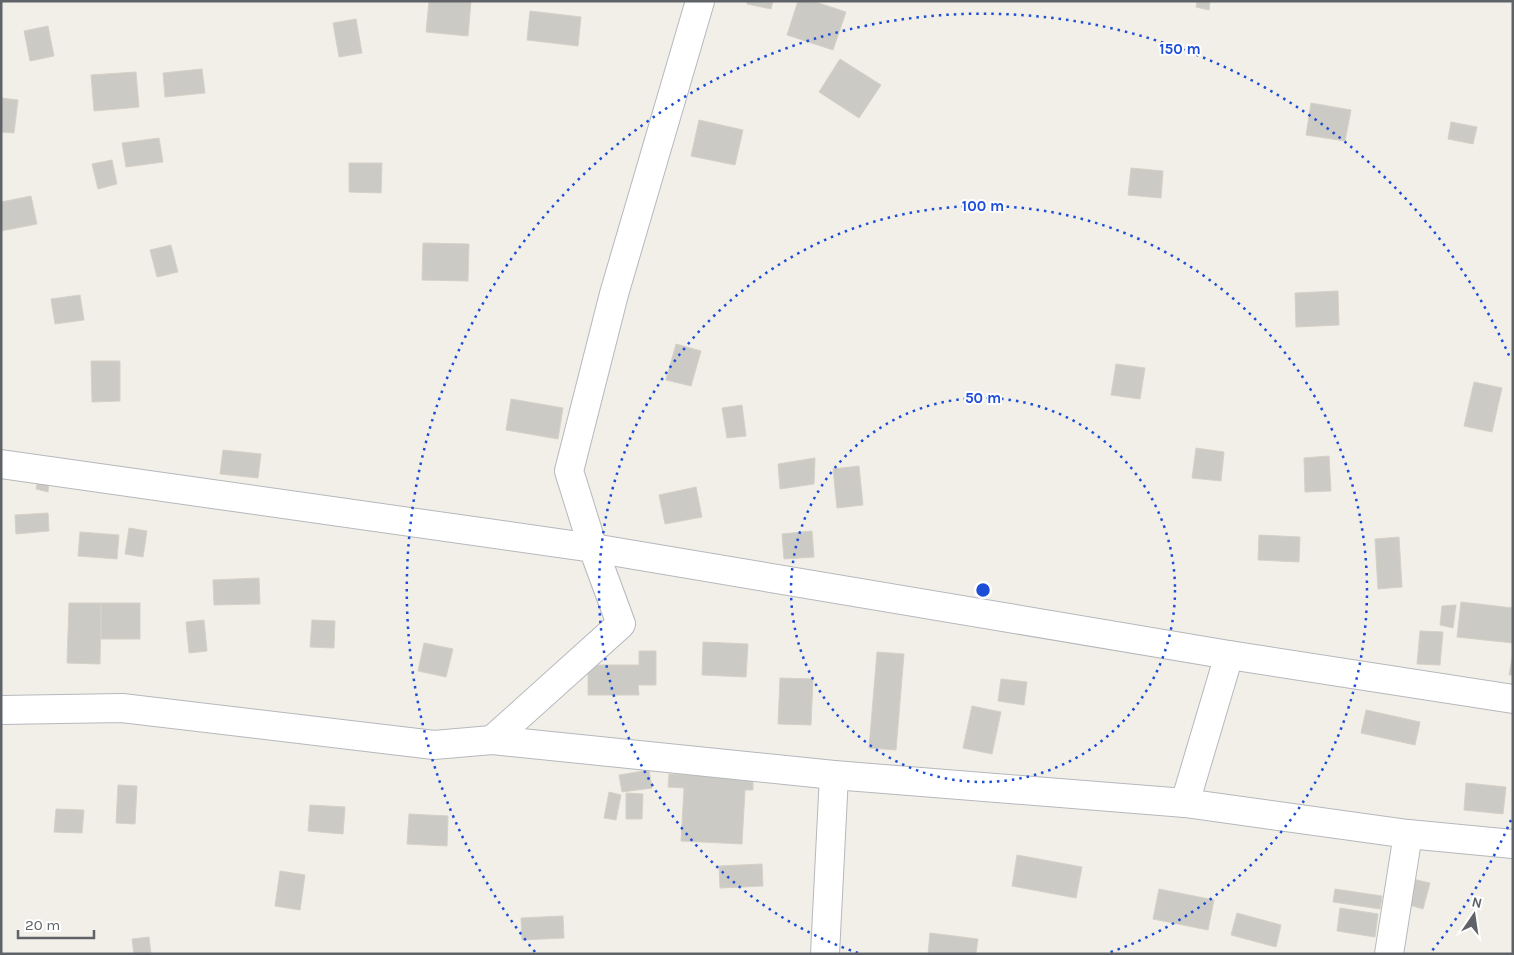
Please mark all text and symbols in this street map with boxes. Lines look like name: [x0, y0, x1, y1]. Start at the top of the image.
text: 150 m: [1159, 40, 1201, 58]
text: 100 m: [962, 197, 1004, 215]
text: 50 m: [965, 389, 1001, 407]
centre of rings: [974, 581, 992, 599]
north arrow: [1449, 890, 1499, 940]
text: N: [1470, 893, 1484, 912]
scale bar: [18, 908, 94, 940]
text: 20 m: [25, 916, 60, 934]

